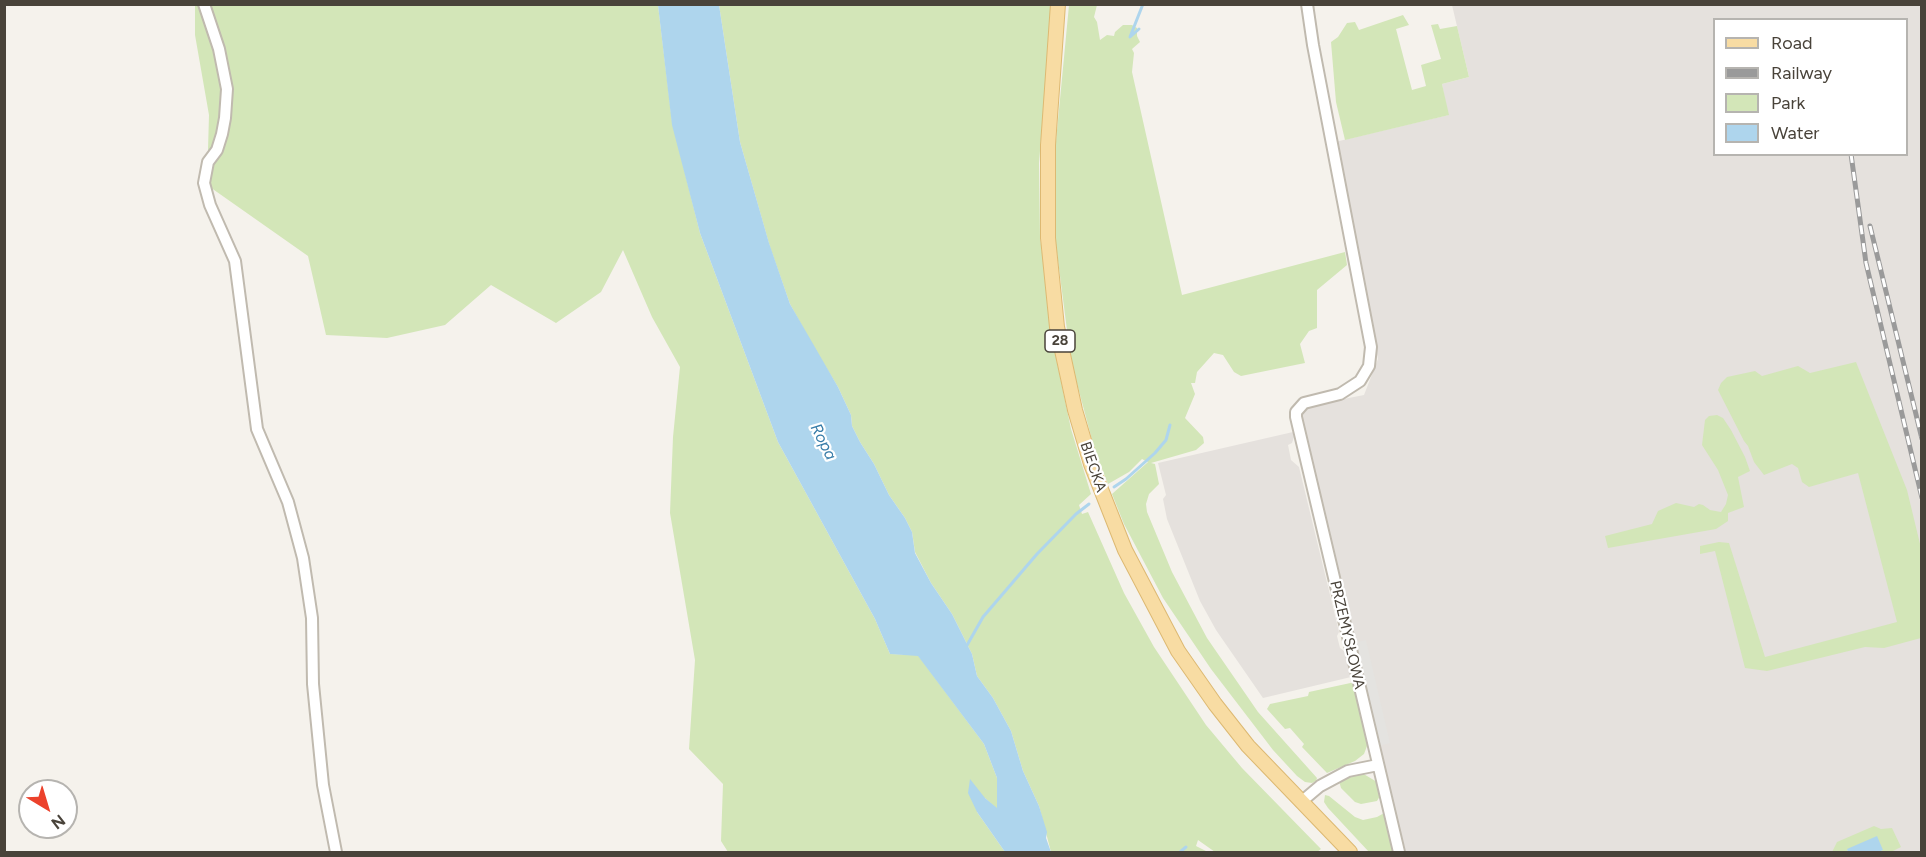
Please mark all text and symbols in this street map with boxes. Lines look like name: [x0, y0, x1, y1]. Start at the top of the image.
legend: [1713, 18, 1908, 156]
text: Road: [1771, 32, 1812, 54]
text: Railway: [1771, 62, 1832, 84]
text: Park: [1771, 92, 1805, 114]
text: Water: [1771, 122, 1819, 144]
road number: 28: [1045, 330, 1075, 352]
water label: Ropa: [806, 421, 840, 463]
street label: BIECKA: [1076, 439, 1110, 495]
street label: PRZEMYSŁOWA: [1326, 579, 1368, 691]
north arrow: [18, 779, 78, 839]
text: N: [47, 811, 69, 833]

